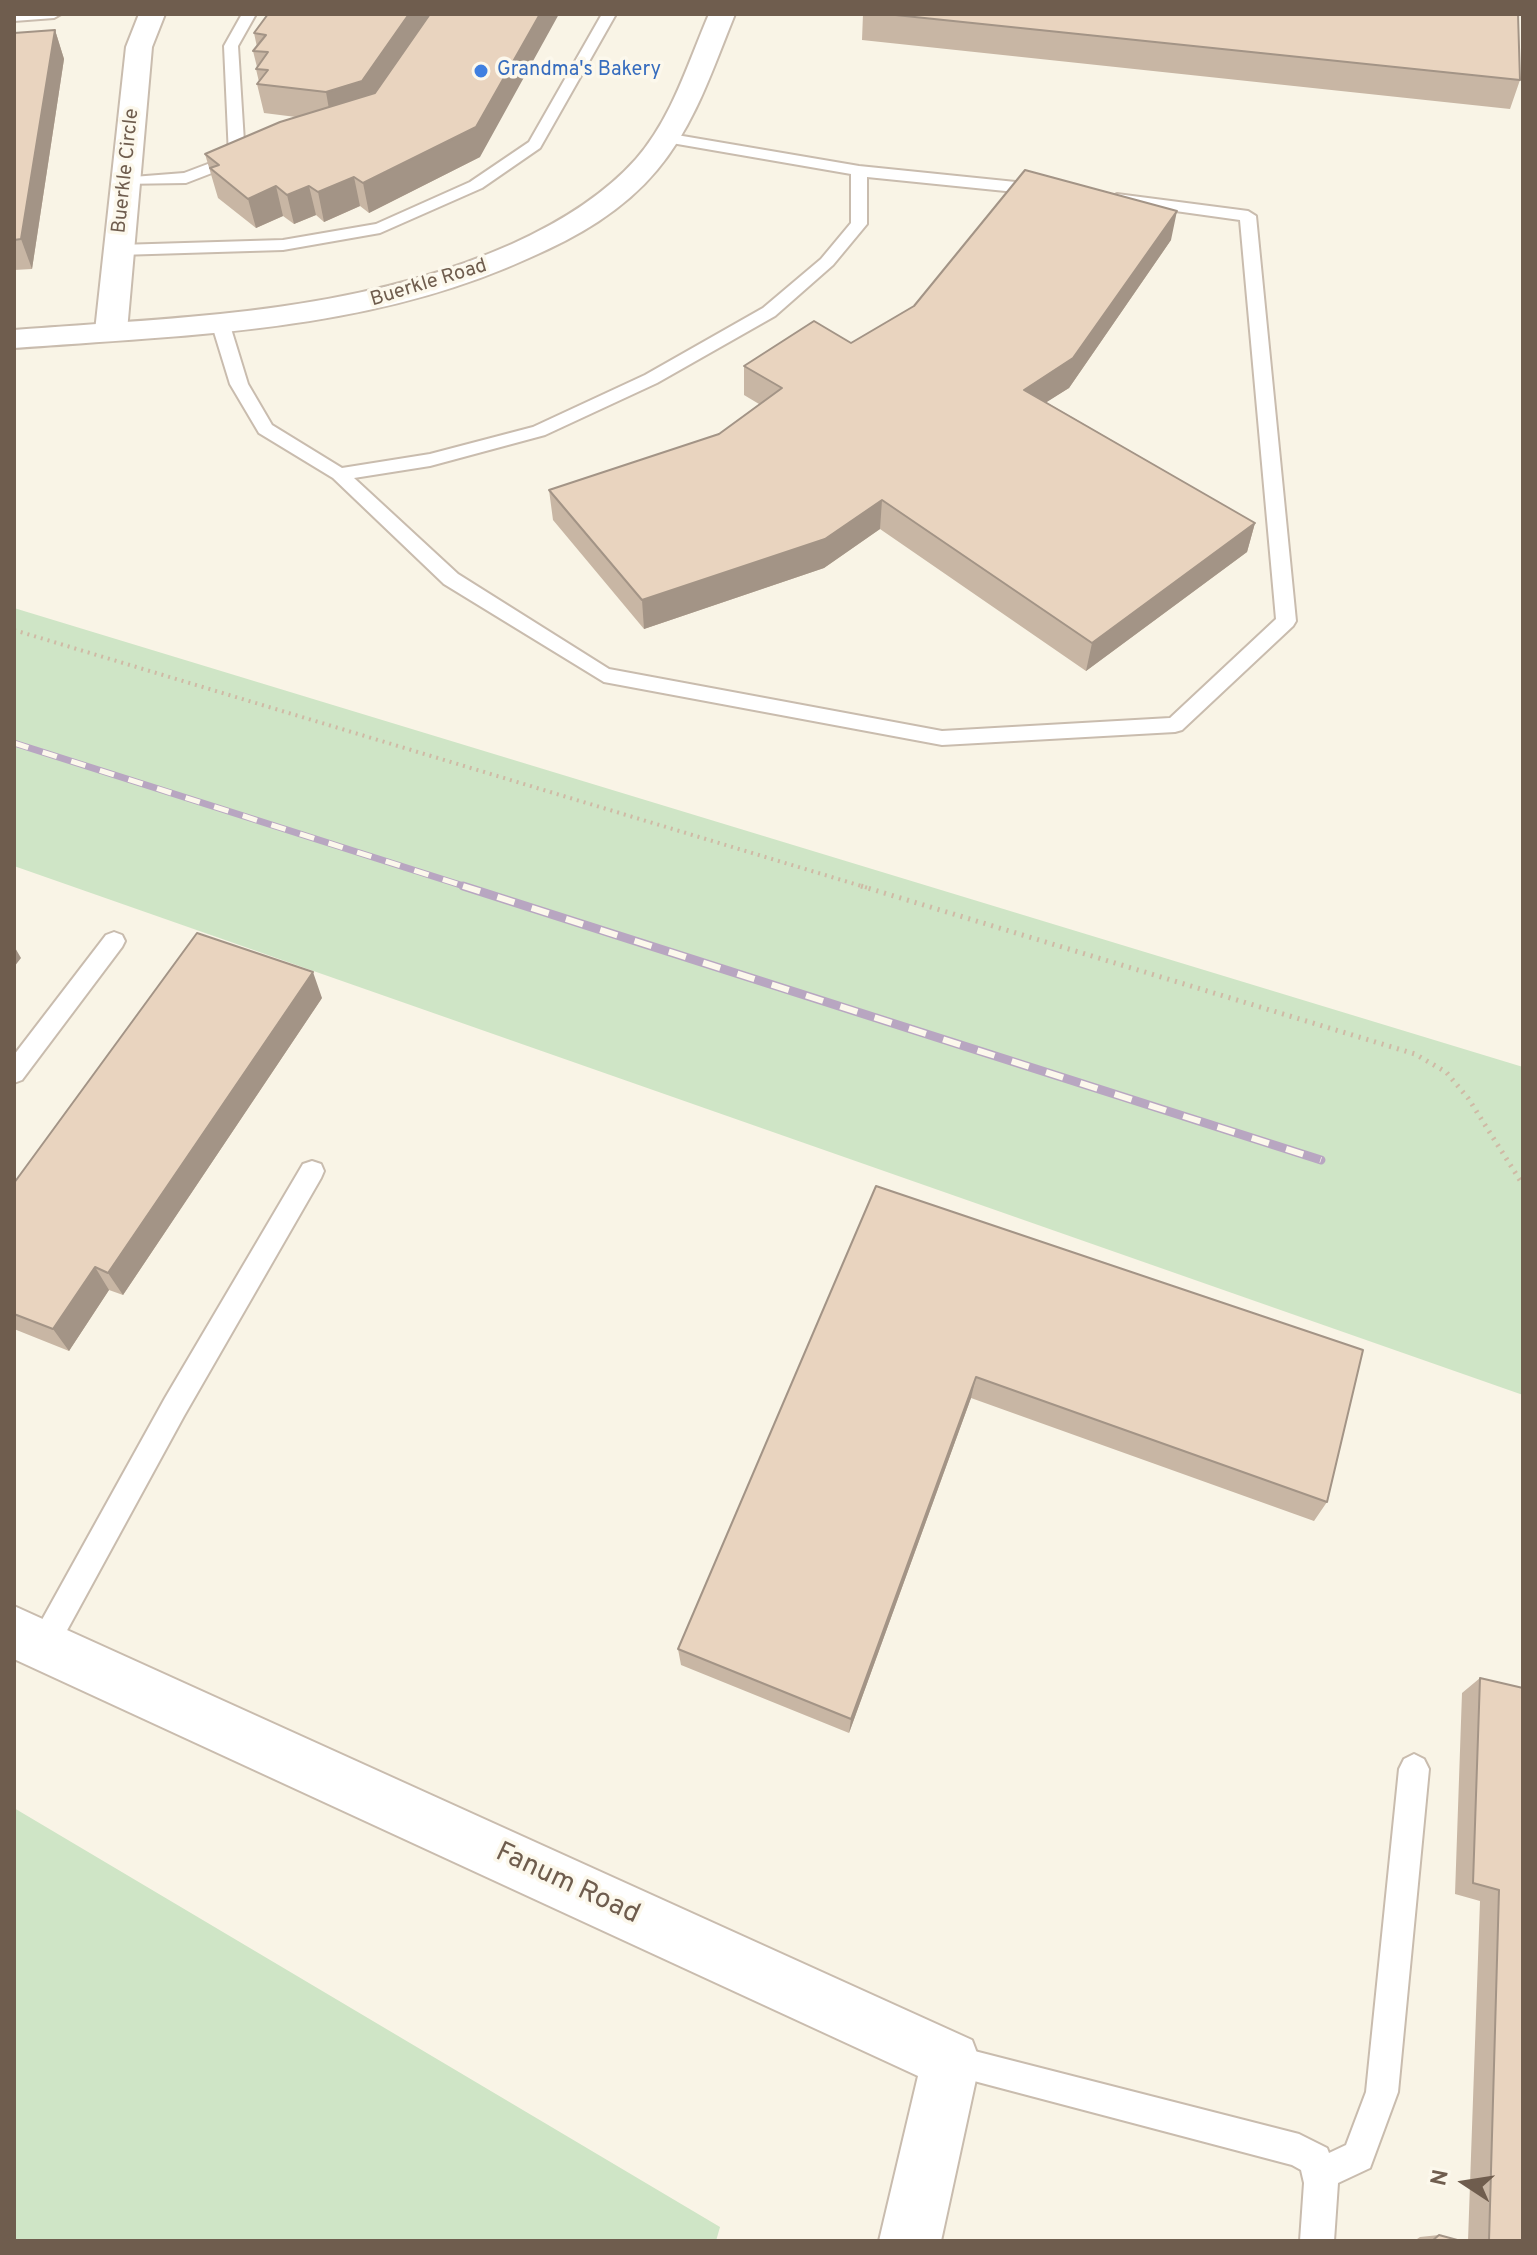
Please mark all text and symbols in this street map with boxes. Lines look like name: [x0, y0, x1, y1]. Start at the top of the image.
place label: Grandma's Bakery: [497, 59, 661, 83]
marker: Grandma's Bakery: [472, 62, 490, 80]
street label: Buerkle Circle: [109, 107, 145, 235]
street label: Buerkle Road: [368, 255, 490, 313]
street label: Fanum Road: [489, 1837, 645, 1933]
north arrow: [1425, 2143, 1505, 2223]
text: N: [1426, 2167, 1456, 2188]

